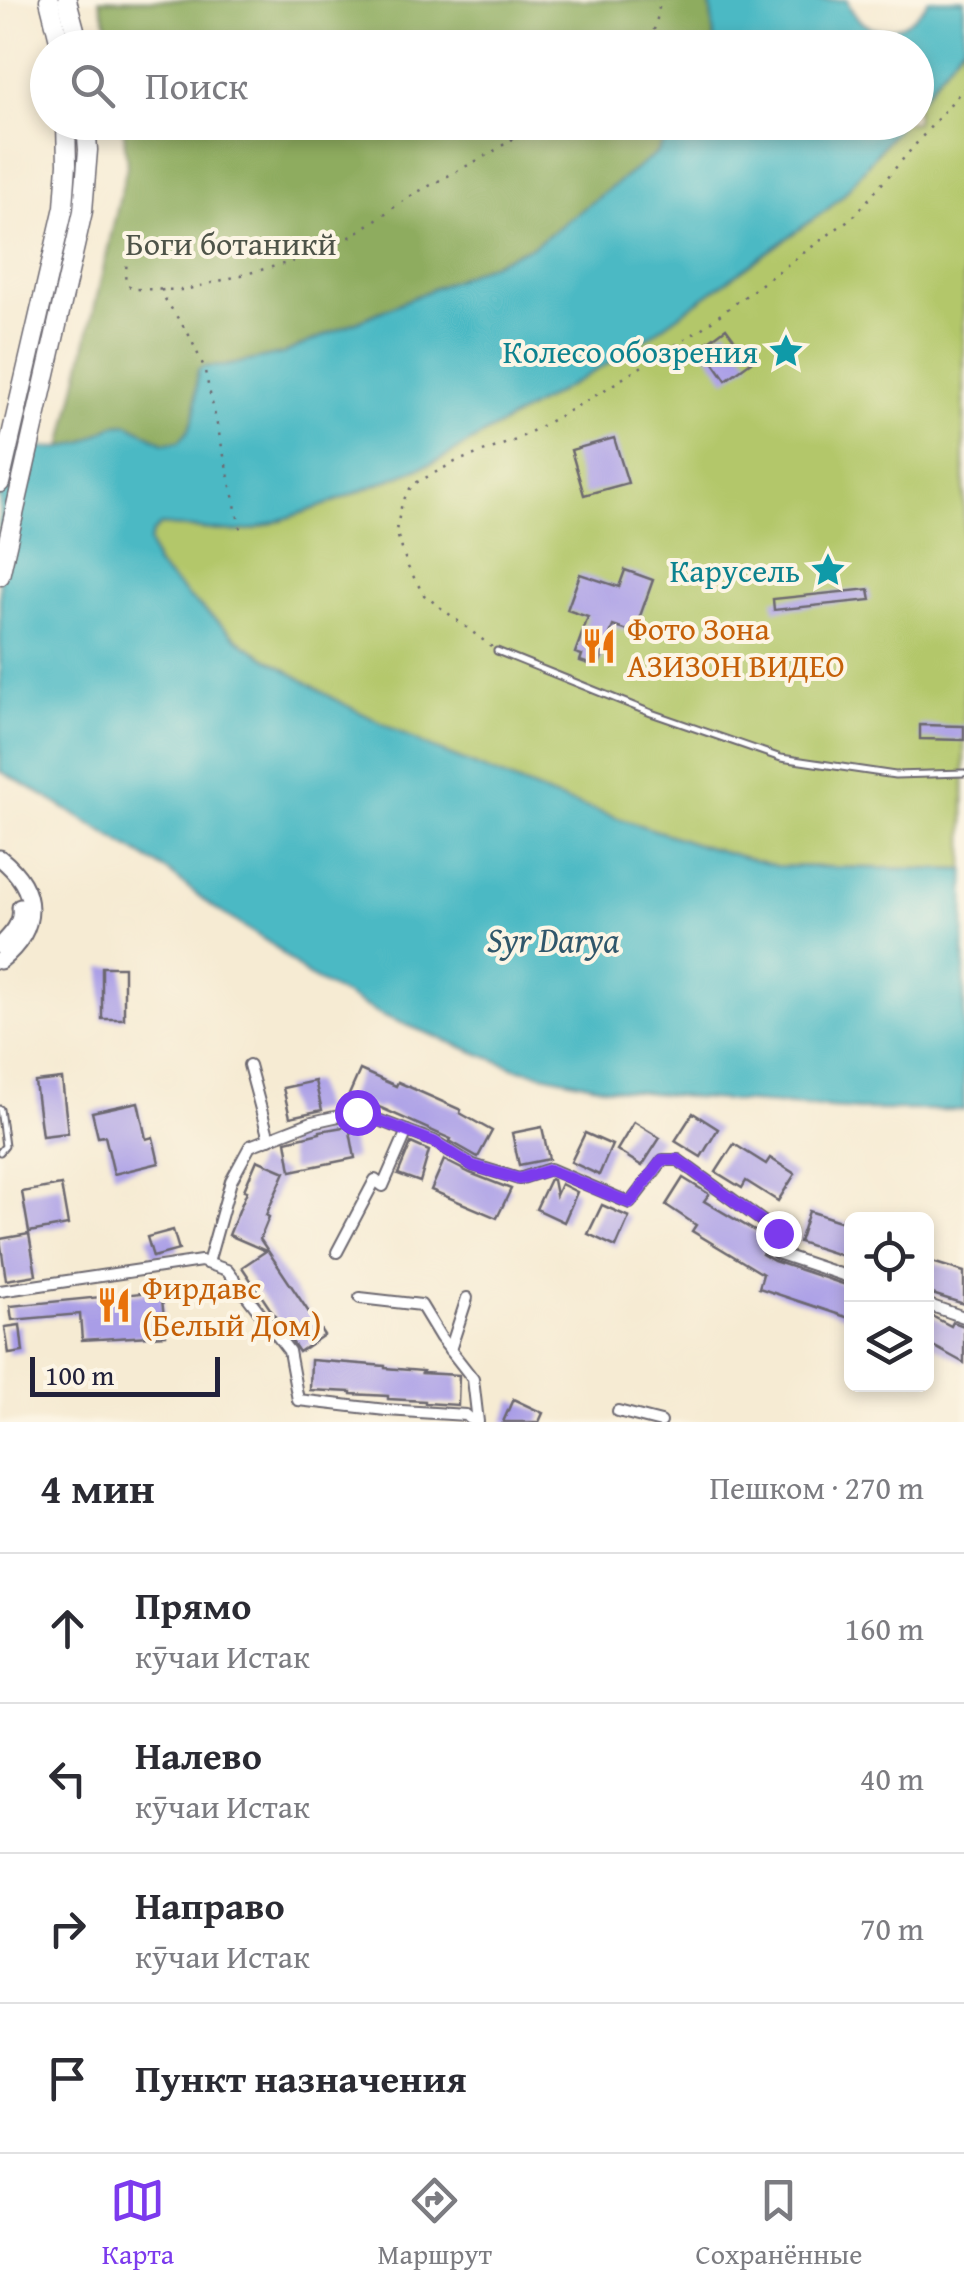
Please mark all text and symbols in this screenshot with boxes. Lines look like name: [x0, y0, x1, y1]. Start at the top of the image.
search box: [30, 30, 934, 140]
text: Поиск: [145, 57, 248, 113]
icon: search: [65, 58, 120, 113]
park label: Боги ботаникй: [126, 220, 336, 267]
place label: Колесо обозрения: [503, 328, 758, 375]
place icon: Колесо обозрения: [767, 332, 805, 370]
place label: Карусель: [670, 547, 800, 594]
place icon: Карусель: [809, 551, 847, 589]
place label: Фото Зона АЗИЗОН ВИДЕО: [627, 605, 845, 689]
restaurant icon: Фото Зона АЗИЗОН ВИДЕО: [580, 627, 618, 665]
water label: Syr Darya: [487, 914, 619, 965]
route start: [335, 1090, 381, 1136]
route end: [756, 1211, 802, 1257]
map controls: [844, 1212, 934, 1392]
button: locate: [844, 1212, 934, 1302]
place label: Фирдавс (Белый Дом): [142, 1264, 321, 1348]
restaurant icon: Фирдавс (Белый Дом): [95, 1286, 133, 1324]
button: layers: [844, 1302, 934, 1392]
scale bar: [30, 1352, 220, 1396]
text: 100 m: [45, 1354, 114, 1395]
text: 4 мин: [40, 1457, 155, 1518]
text: Пешком · 270 m: [709, 1464, 924, 1511]
text: Прямо: [135, 1577, 251, 1633]
icon: ahead: [40, 1601, 95, 1656]
text: 160 m: [845, 1605, 924, 1652]
text: кӯчаи Истак: [135, 1633, 310, 1680]
text: Налево: [135, 1727, 262, 1783]
icon: left: [40, 1751, 95, 1806]
text: 40 m: [860, 1755, 924, 1802]
text: кӯчаи Истак: [135, 1783, 310, 1830]
text: Направо: [135, 1877, 285, 1933]
icon: right: [40, 1901, 95, 1956]
text: 70 m: [860, 1905, 924, 1952]
text: кӯчаи Истак: [135, 1933, 310, 1980]
text: Пункт назначения: [135, 2050, 467, 2106]
icon: arrive: [40, 2051, 95, 2106]
tab: Карта: [102, 2173, 174, 2274]
tab: Маршрут: [378, 2173, 492, 2274]
tab: Сохранённые: [695, 2173, 862, 2274]

